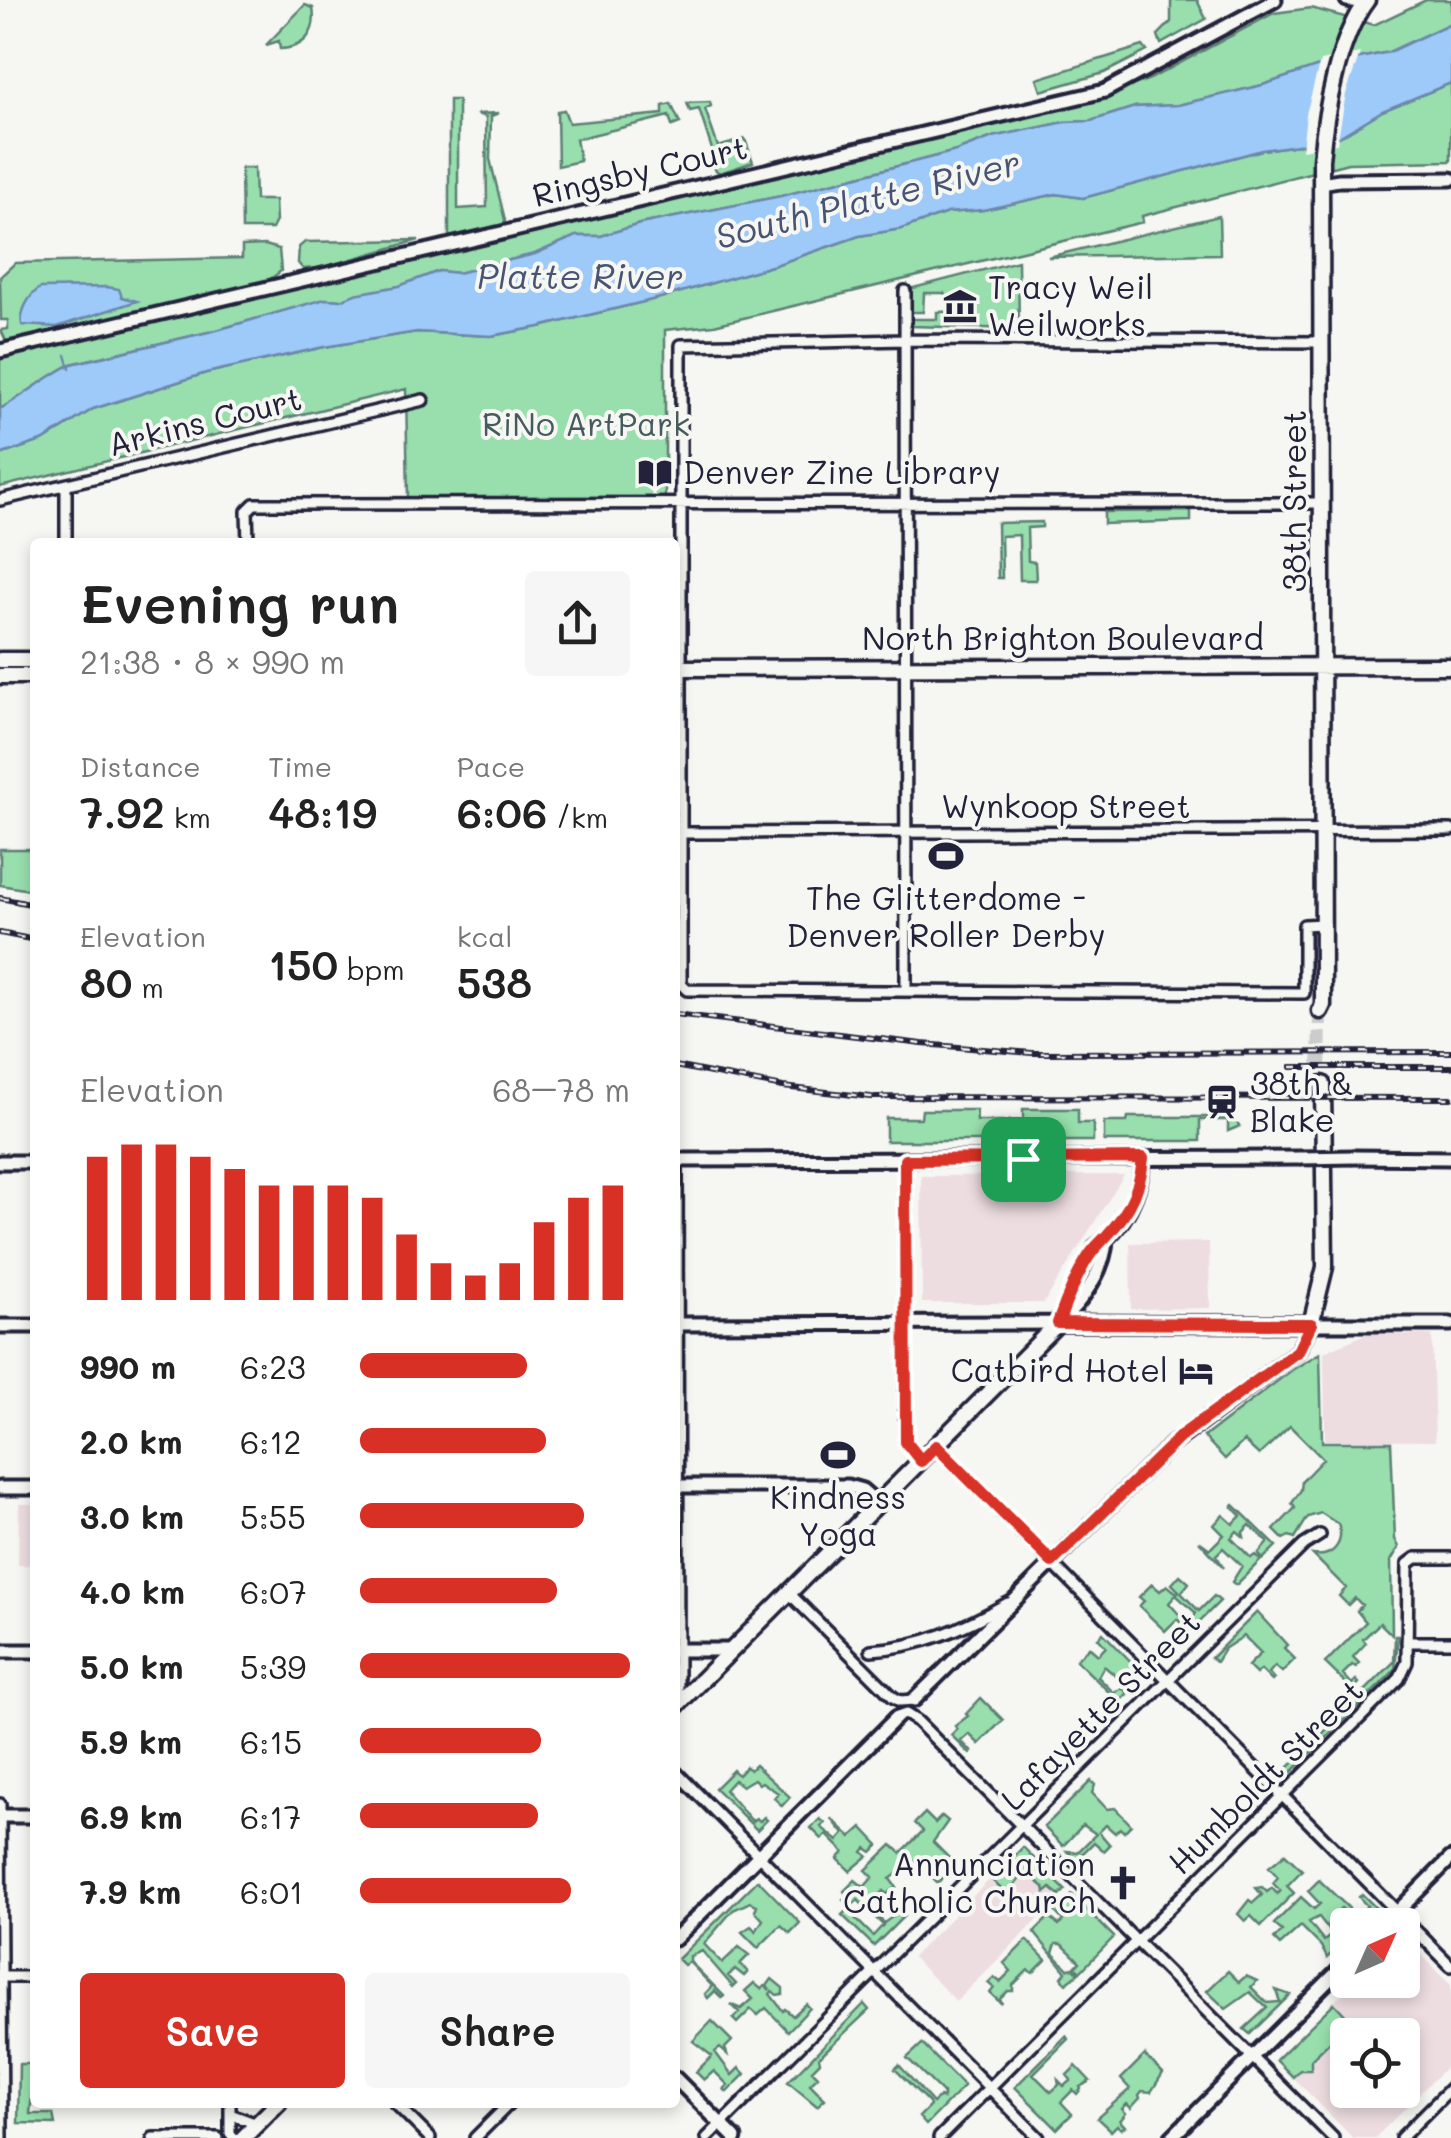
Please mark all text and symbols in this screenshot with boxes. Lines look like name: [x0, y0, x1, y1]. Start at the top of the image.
street label: Ringsby Court: [528, 125, 751, 216]
water label: South Platte River: [710, 138, 1025, 258]
water label: Platte River: [477, 252, 683, 298]
place label: Tracy Weil Weilworks: [988, 265, 1153, 344]
museum icon: Tracy Weil Weilworks: [941, 287, 979, 325]
street label: Arkins Court: [103, 376, 306, 464]
park label: RiNo ArtPark: [482, 402, 690, 444]
street label: 38th Street: [1272, 410, 1314, 592]
place label: Denver Zine Library: [683, 450, 1000, 493]
library icon: Denver Zine Library: [636, 454, 674, 492]
text: Evening run: [80, 566, 399, 638]
button: share: [525, 571, 630, 676]
street label: North Brighton Boulevard: [862, 616, 1264, 658]
text: 21:38 · 8 × 990 m: [80, 640, 345, 682]
text: Distance: [80, 748, 201, 784]
text: Time: [268, 748, 332, 784]
text: Pace: [457, 748, 525, 784]
text: 7.92: [80, 784, 165, 839]
text: 48:19: [268, 784, 377, 839]
text: 6:06: [457, 784, 547, 839]
street label: Wynkoop Street: [941, 784, 1191, 827]
text: km: [165, 799, 211, 835]
text: /km: [547, 799, 608, 835]
sports icon: The Glitterdome - Denver Roller Derby: [927, 837, 965, 875]
place label: The Glitterdome - Denver Roller Derby: [786, 876, 1106, 956]
text: Elevation: [80, 918, 206, 954]
text: kcal: [457, 918, 512, 954]
text: 150: [268, 936, 338, 991]
text: bpm: [338, 951, 405, 987]
text: 80: [80, 954, 132, 1009]
text: 538: [457, 954, 532, 1009]
text: m: [132, 969, 164, 1005]
place label: 38th & Blake: [1250, 1061, 1354, 1140]
text: Elevation: [80, 1068, 224, 1110]
text: 68–78 m: [492, 1068, 630, 1110]
station icon: 38th & Blake: [1203, 1083, 1241, 1121]
pin: [981, 1117, 1066, 1202]
icon: arrive: [996, 1132, 1051, 1187]
text: 990 m: [80, 1345, 176, 1387]
text: 6:23: [240, 1345, 306, 1387]
place label: Catbird Hotel: [951, 1348, 1168, 1390]
hotel icon: Catbird Hotel: [1177, 1352, 1215, 1390]
text: 2.0 km: [80, 1420, 183, 1462]
text: 6:12: [240, 1420, 301, 1462]
sports icon: Kindness Yoga: [819, 1436, 857, 1474]
place label: Kindness Yoga: [770, 1475, 906, 1554]
text: 3.0 km: [80, 1495, 184, 1537]
text: 5:55: [240, 1495, 306, 1537]
text: 4.0 km: [80, 1570, 185, 1612]
text: 6:07: [240, 1570, 307, 1612]
street label: Lafayette Street: [991, 1601, 1209, 1819]
text: 5.0 km: [80, 1645, 183, 1687]
text: 5:39: [240, 1645, 306, 1687]
street label: Humboldt Street: [1158, 1669, 1371, 1882]
text: 5.9 km: [80, 1720, 182, 1762]
text: 6:15: [240, 1720, 302, 1762]
text: 6.9 km: [80, 1795, 183, 1837]
text: 6:17: [240, 1795, 301, 1837]
place label: Annunciation Catholic Church: [843, 1842, 1095, 1921]
church icon: Annunciation Catholic Church: [1104, 1864, 1142, 1902]
text: 7.9 km: [80, 1870, 181, 1912]
text: 6:01: [240, 1870, 303, 1912]
north arrow: [1330, 1908, 1420, 1998]
map controls: [1330, 1908, 1420, 2108]
button: Save: [80, 1973, 345, 2088]
button: Share: [365, 1973, 630, 2088]
button: locate: [1330, 2018, 1420, 2108]

